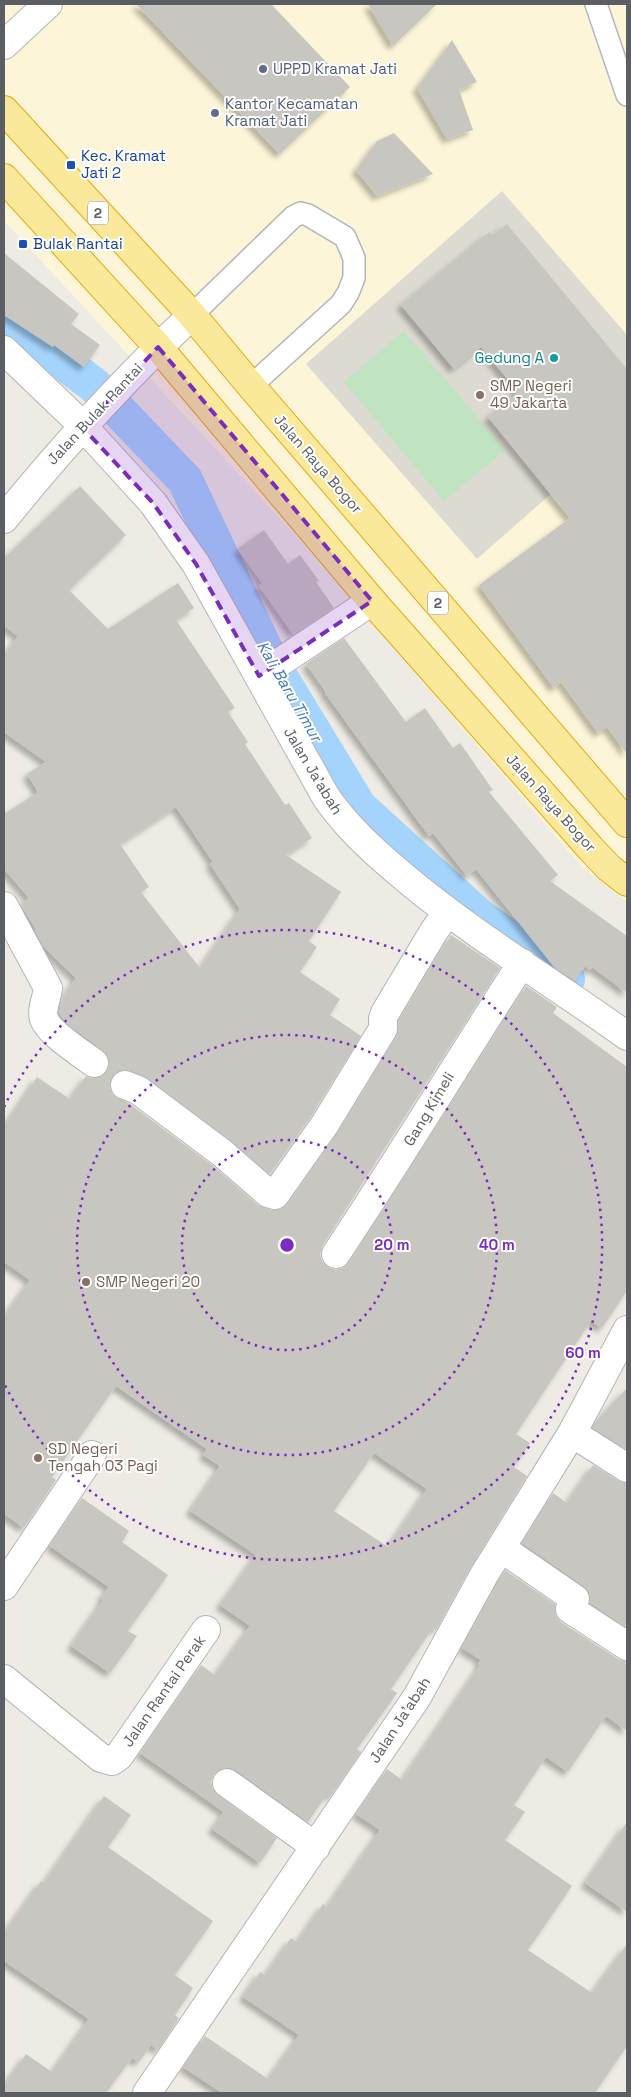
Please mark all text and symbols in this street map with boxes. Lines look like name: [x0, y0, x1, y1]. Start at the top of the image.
place label: UPPD Kramat Jati: [273, 59, 397, 78]
marker: UPPD Kramat Jati: [257, 63, 269, 75]
place label: Kantor Kecamatan Kramat Jati: [225, 94, 358, 130]
marker: Kantor Kecamatan Kramat Jati: [209, 107, 221, 119]
place label: Kec. Kramat Jati 2: [81, 146, 166, 182]
marker: Kec. Kramat Jati 2: [65, 159, 77, 171]
road number: 2: [88, 202, 108, 224]
place label: Bulak Rantai: [33, 234, 123, 253]
marker: Bulak Rantai: [17, 238, 29, 250]
place label: Gedung A: [474, 348, 545, 367]
marker: Gedung A: [548, 352, 560, 364]
street label: Jalan Bulak Rantai: [43, 359, 147, 468]
place label: SMP Negeri 49 Jakarta: [490, 376, 572, 412]
marker: SMP Negeri 49 Jakarta: [474, 389, 486, 401]
street label: Jalan Raya Bogor: [270, 410, 367, 518]
road number: 2: [428, 592, 448, 614]
water label: Kali Baru Timur: [252, 637, 328, 747]
street label: Jalan Ja'abah: [280, 724, 347, 818]
street label: Jalan Raya Bogor: [502, 750, 601, 856]
street label: Gang Kimeli: [399, 1068, 458, 1149]
text: 20 m: [374, 1235, 410, 1254]
text: 40 m: [479, 1235, 515, 1254]
centre of rings: [278, 1236, 296, 1254]
place label: SMP Negeri 20: [96, 1272, 200, 1291]
marker: SMP Negeri 20: [80, 1276, 92, 1288]
text: 60 m: [565, 1343, 601, 1362]
place label: SD Negeri Tengah 03 Pagi: [48, 1439, 158, 1475]
marker: SD Negeri Tengah 03 Pagi: [32, 1452, 44, 1464]
street label: Jalan Rantai Perak: [118, 1631, 209, 1750]
street label: Jalan Ja'abah: [365, 1673, 434, 1766]

